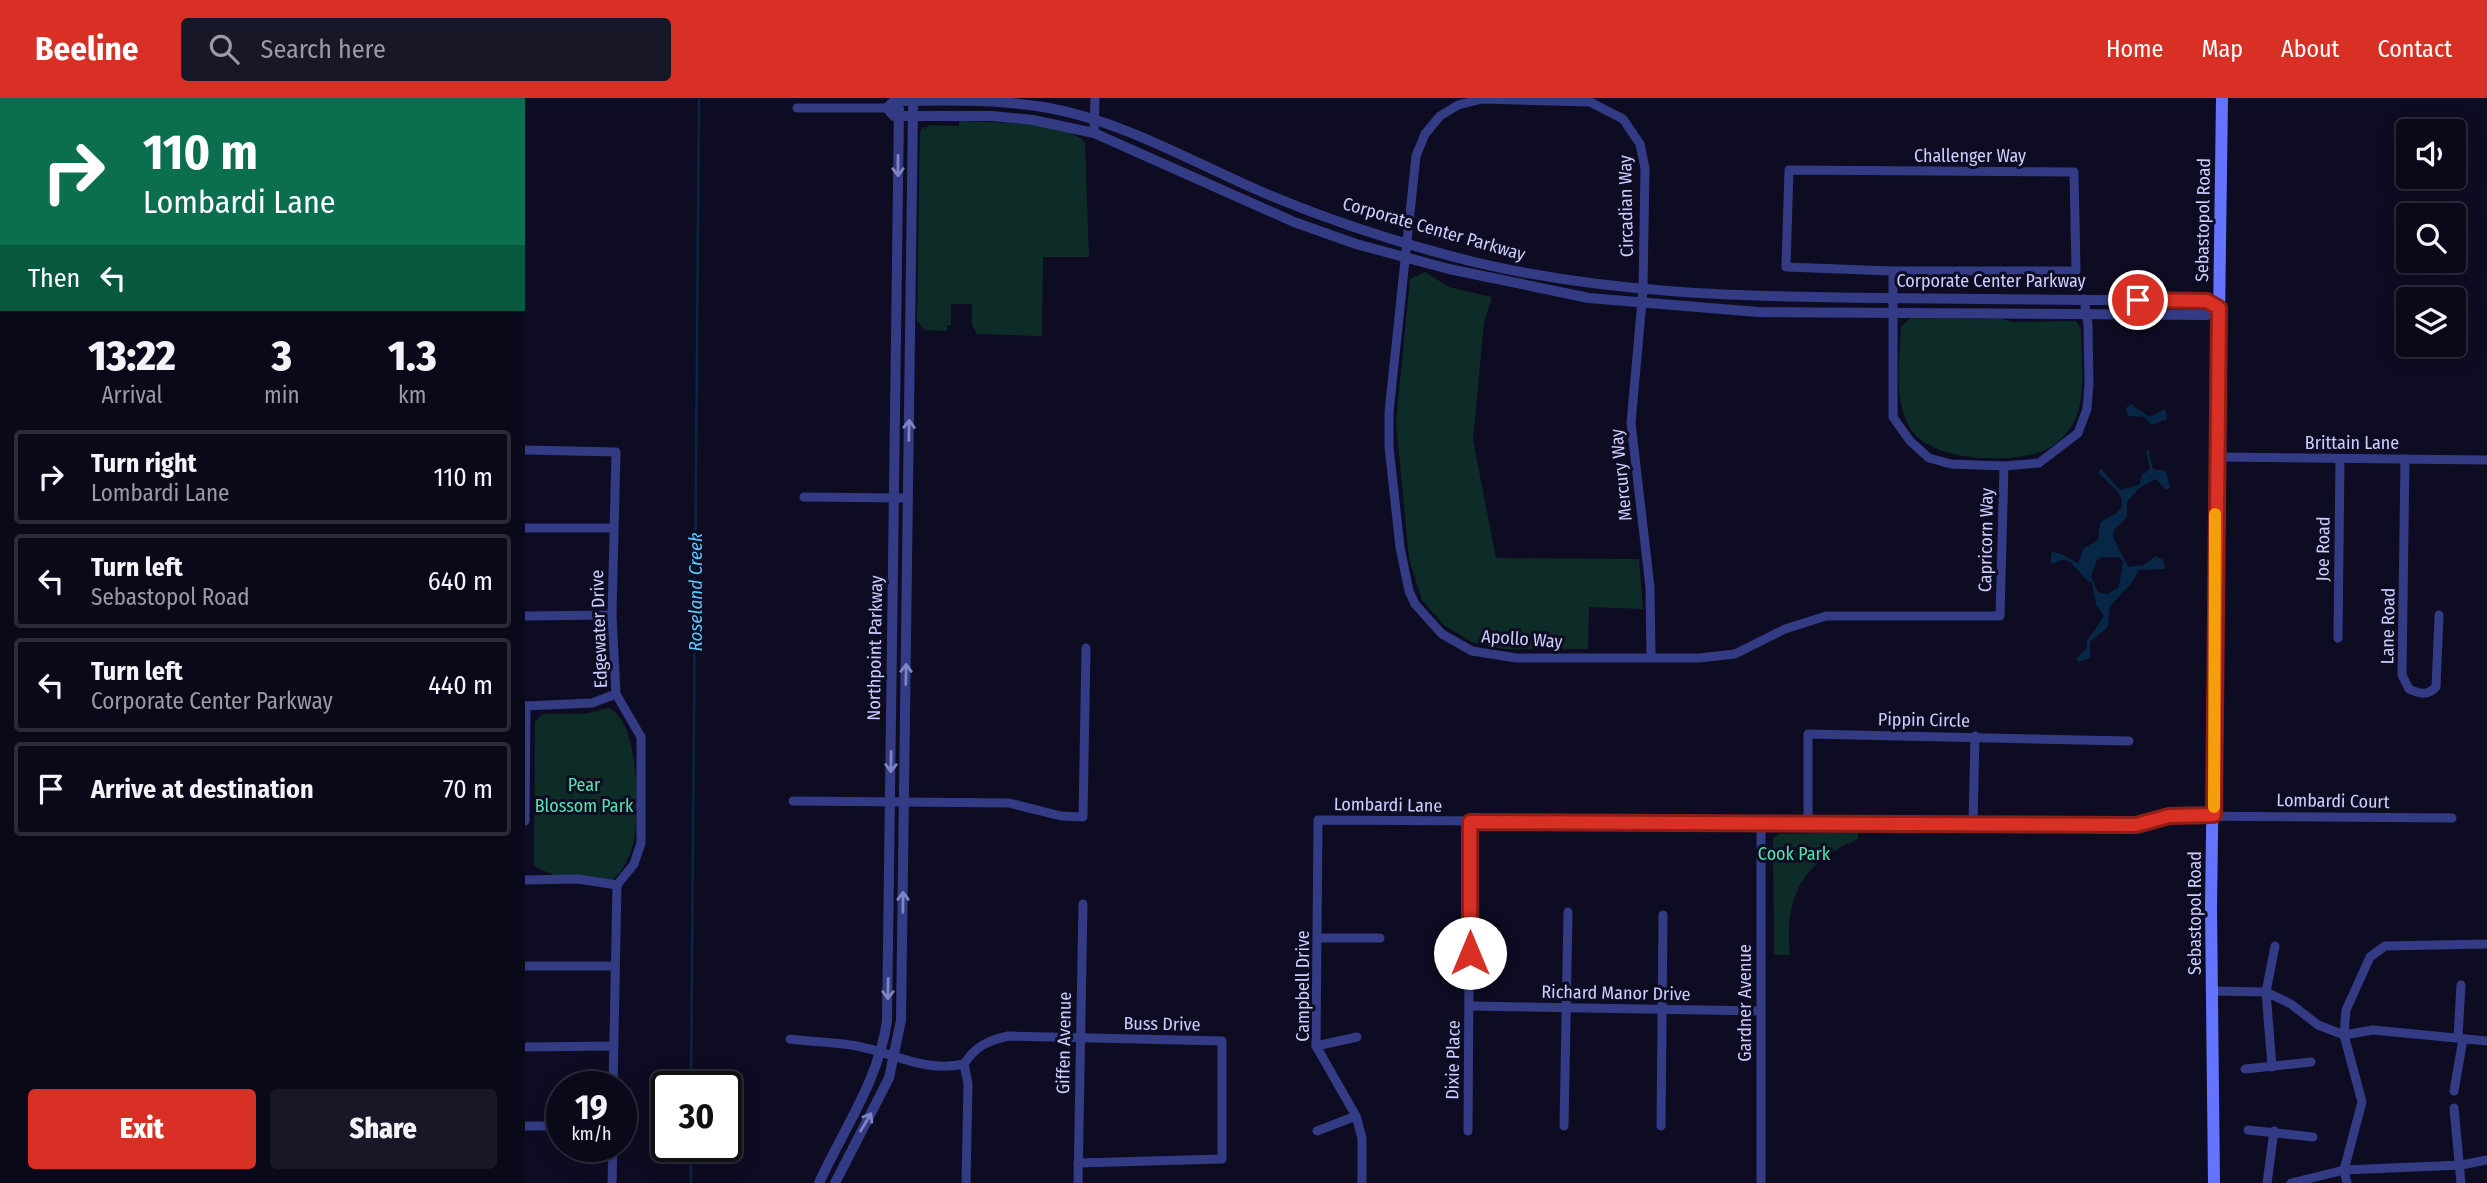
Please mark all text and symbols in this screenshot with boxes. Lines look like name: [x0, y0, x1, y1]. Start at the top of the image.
search box: [181, 18, 671, 81]
text: Beeline: [35, 29, 139, 69]
icon: search: [205, 30, 243, 68]
text: Search here: [261, 34, 386, 65]
text: Home: [2106, 35, 2163, 63]
text: Map: [2201, 35, 2243, 63]
text: About: [2281, 35, 2339, 63]
text: Contact: [2377, 35, 2452, 63]
map controls: [2396, 119, 2466, 357]
button: sound: [2396, 119, 2466, 189]
text: 110 m: [143, 123, 258, 182]
icon: right: [28, 126, 119, 217]
street label: Challenger Way: [1914, 145, 2026, 167]
one-way arrow: [891, 154, 905, 177]
street label: Circadian Way: [1614, 155, 1638, 257]
street label: Sebastopol Road: [2191, 158, 2215, 282]
text: Lombardi Lane: [143, 183, 336, 221]
street label: Corporate Center Parkway: [1340, 192, 1528, 266]
button: search: [2396, 203, 2466, 273]
icon: left: [94, 259, 132, 297]
text: Then: [28, 263, 80, 294]
street label: Corporate Center Parkway: [1896, 270, 2086, 292]
pin: [2108, 270, 2168, 330]
icon: arrive: [2119, 281, 2157, 319]
button: layers: [2396, 287, 2466, 357]
text: 13:22: [88, 331, 176, 381]
text: 3: [272, 331, 292, 381]
text: 1.3: [388, 331, 437, 381]
text: Arrival: [102, 381, 163, 409]
text: min: [264, 381, 300, 409]
text: km: [398, 381, 427, 409]
one-way arrow: [902, 418, 916, 441]
street label: Mercury Way: [1605, 428, 1637, 522]
street label: Brittain Lane: [2305, 432, 2399, 454]
text: Turn right: [91, 448, 197, 479]
icon: right: [32, 458, 70, 496]
text: 110 m: [433, 462, 493, 493]
text: Lombardi Lane: [91, 479, 229, 507]
street label: Capricorn Way: [1974, 488, 1998, 592]
street label: Joe Road: [2311, 516, 2335, 582]
water label: Roseland Creek: [684, 533, 707, 651]
text: Turn left: [91, 552, 183, 583]
icon: left: [32, 562, 70, 600]
text: 640 m: [428, 566, 493, 597]
street label: Edgewater Drive: [586, 569, 612, 688]
street label: Northpoint Parkway: [863, 575, 887, 721]
text: Sebastopol Road: [91, 583, 250, 611]
street label: Lane Road: [2376, 588, 2400, 664]
street label: Apollo Way: [1481, 625, 1563, 653]
text: Turn left: [91, 656, 183, 687]
one-way arrow: [899, 663, 913, 686]
icon: left: [32, 666, 70, 704]
text: 440 m: [428, 670, 493, 701]
text: Corporate Center Parkway: [91, 687, 333, 715]
street label: Pippin Circle: [1878, 708, 1970, 732]
one-way arrow: [884, 750, 897, 773]
icon: arrive: [32, 770, 70, 808]
text: Arrive at destination: [91, 774, 314, 805]
text: 70 m: [443, 774, 493, 805]
park label: Pear Blossom Park: [535, 774, 634, 817]
street label: Lombardi Court: [2276, 789, 2390, 813]
street label: Lombardi Lane: [1334, 793, 1442, 817]
park label: Cook Park: [1758, 843, 1831, 865]
street label: Sebastopol Road: [2184, 851, 2206, 975]
one-way arrow: [896, 891, 910, 914]
position arrow: [1433, 916, 1507, 990]
street label: Campbell Drive: [1292, 930, 1314, 1042]
street label: Gardner Avenue: [1734, 944, 1756, 1062]
one-way arrow: [881, 978, 895, 1001]
street label: Richard Manor Drive: [1541, 981, 1691, 1005]
street label: Giffen Avenue: [1052, 992, 1076, 1094]
street label: Buss Drive: [1123, 1012, 1201, 1036]
street label: Dixie Place: [1441, 1020, 1465, 1100]
speed limit sign: 30: [651, 1071, 742, 1162]
text: 19: [575, 1086, 608, 1128]
button: Exit: [28, 1089, 256, 1169]
button: Share: [270, 1089, 497, 1169]
one-way arrow: [859, 1113, 873, 1133]
text: km/h: [571, 1123, 612, 1145]

